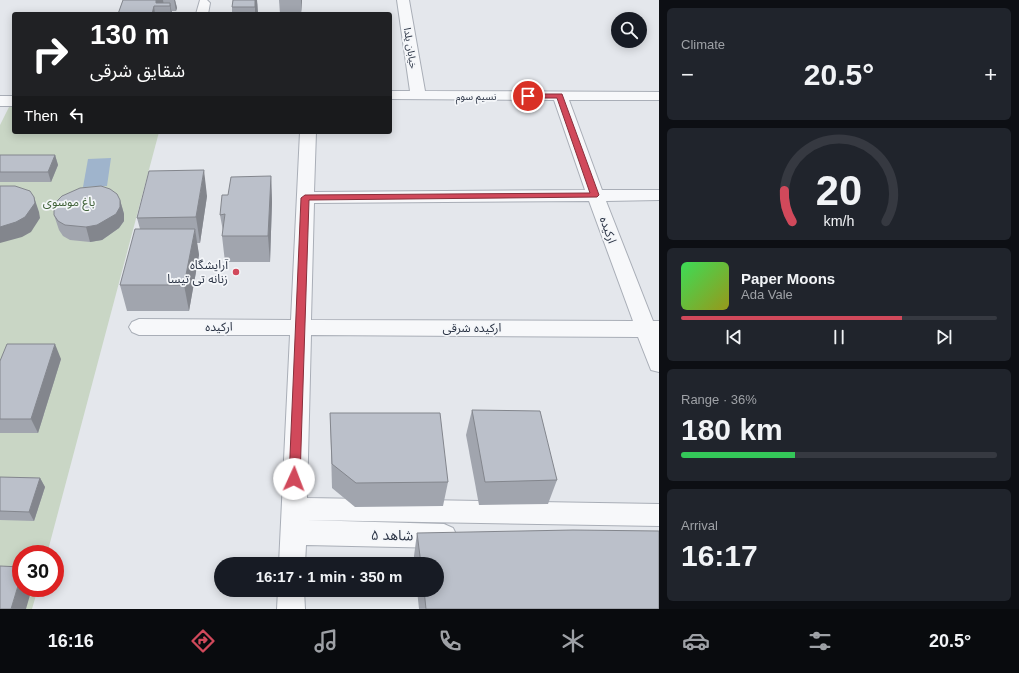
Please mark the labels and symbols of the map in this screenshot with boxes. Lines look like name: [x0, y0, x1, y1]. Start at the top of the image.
street label: خیابان یلدا: [402, 27, 419, 70]
pin: [511, 79, 545, 113]
street label: نسیم سوم: [456, 91, 497, 105]
park label: باغ موسوی: [43, 195, 95, 211]
street label: ارکیده: [597, 215, 619, 245]
place label: آرایشگاه زنانه تی تیسا: [167, 258, 228, 286]
marker: آرایشگاه زنانه تی تیسا: [231, 267, 241, 277]
street label: ارکیده: [205, 320, 233, 334]
street label: ارکیده شرقی: [443, 321, 502, 335]
position arrow: [273, 458, 315, 500]
street label: شاهد ۵: [371, 527, 413, 543]
speed limit sign: 30: [12, 545, 64, 597]

